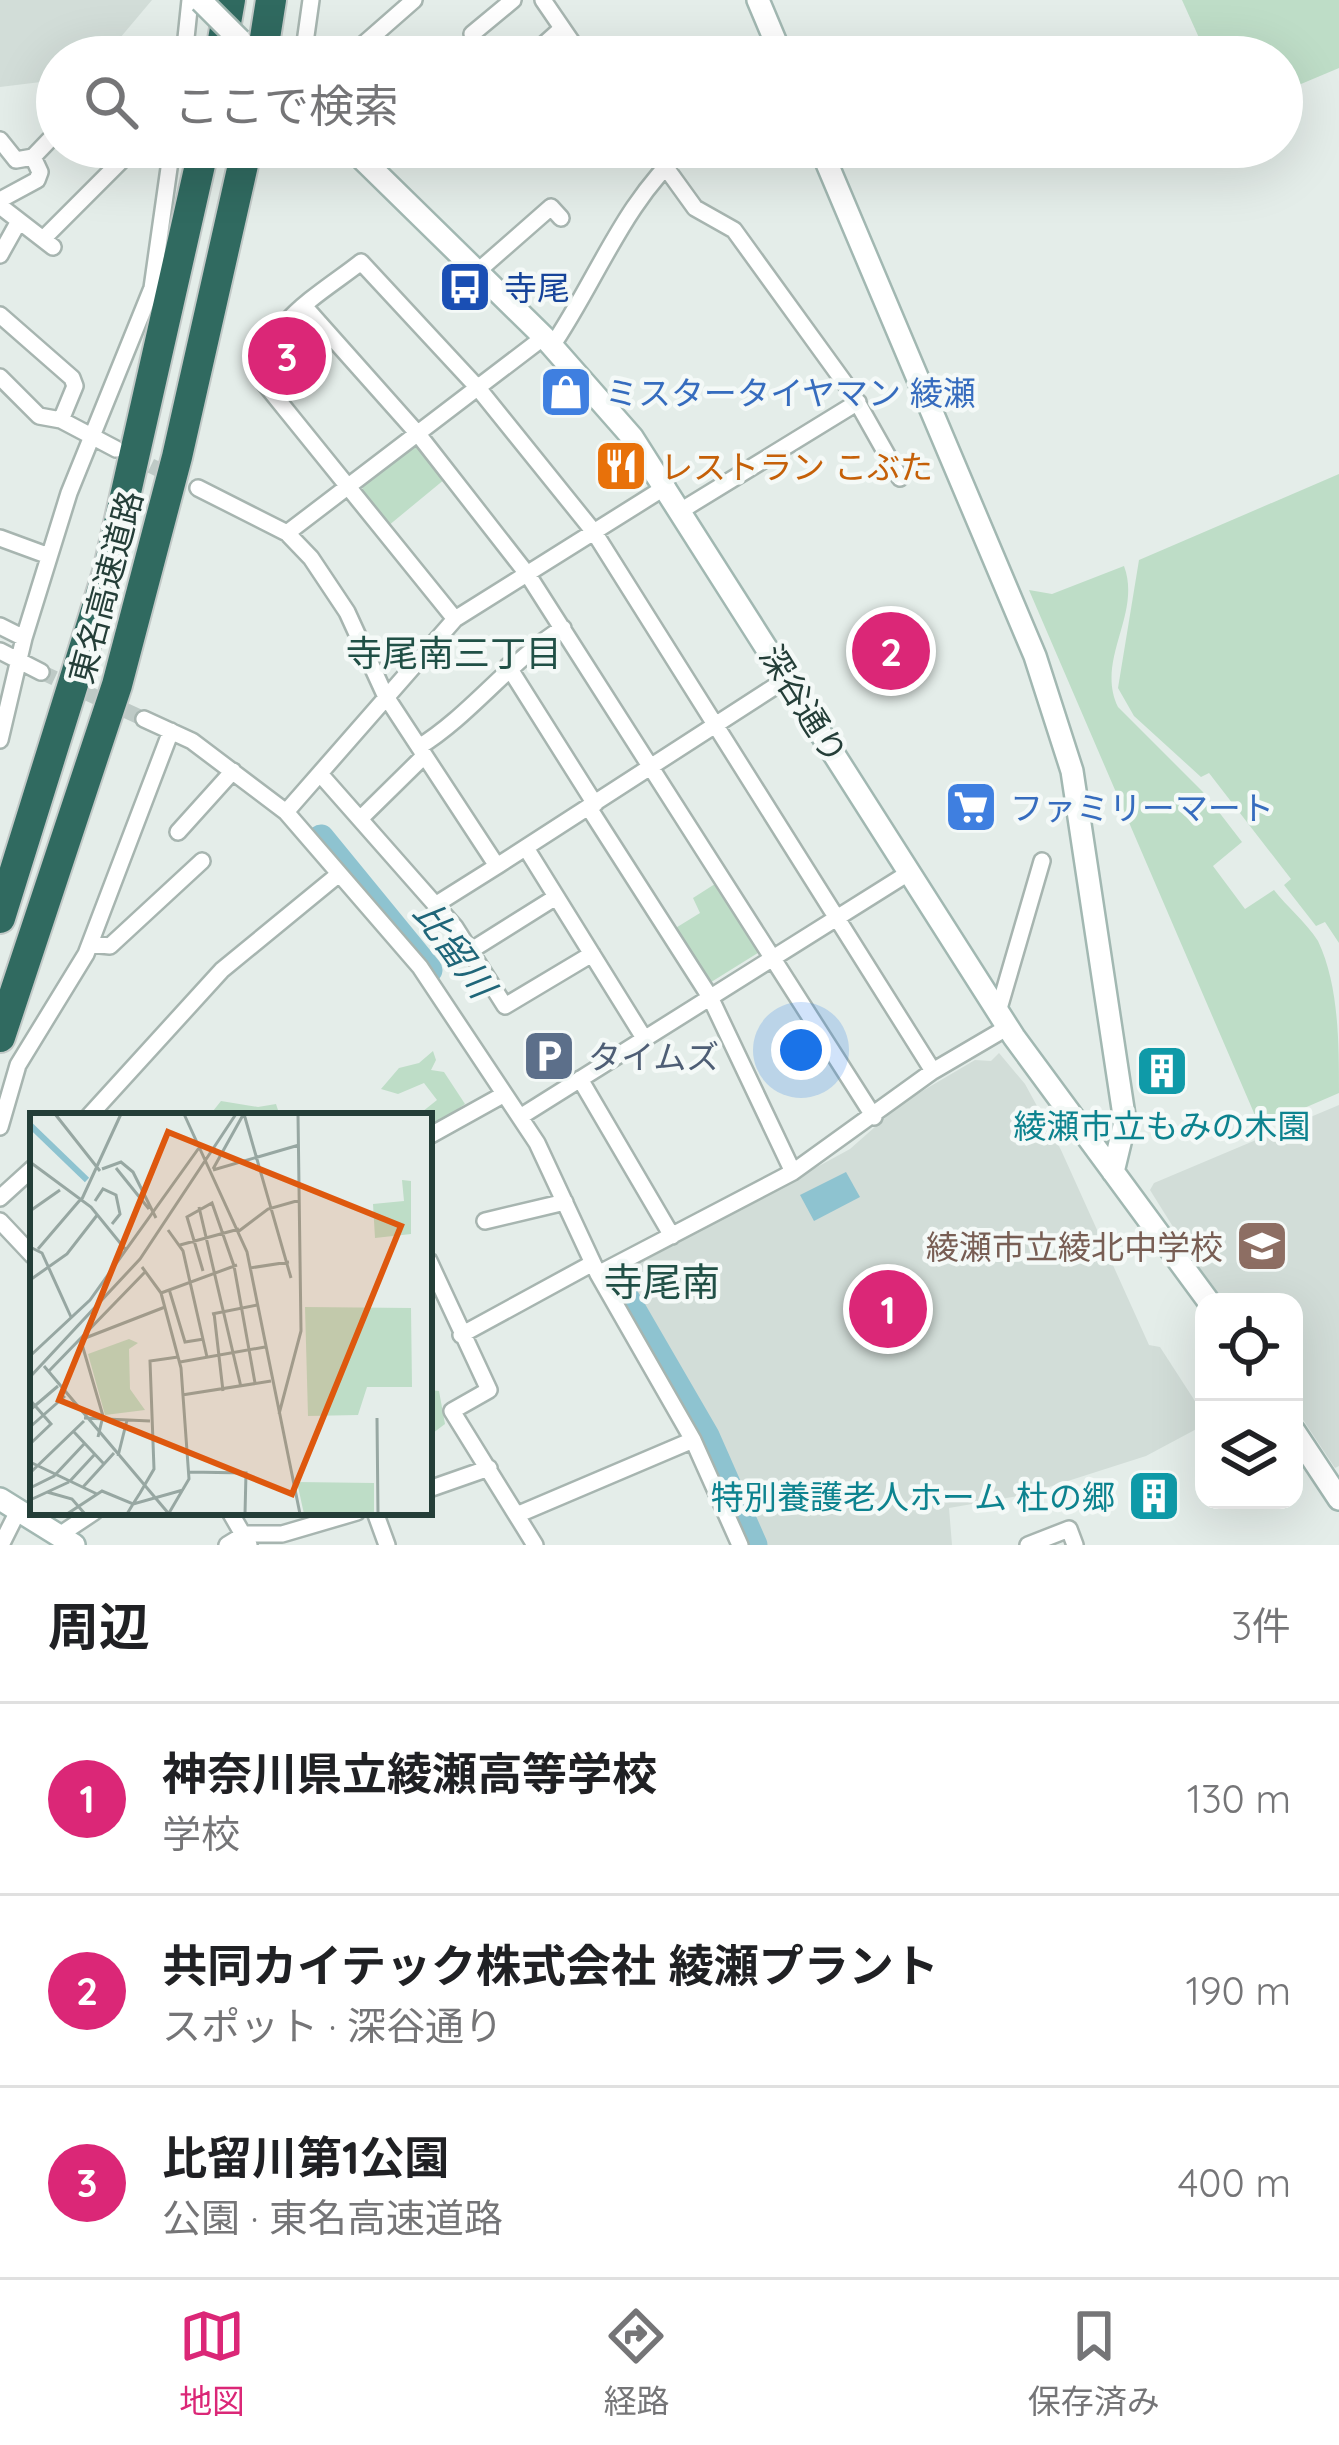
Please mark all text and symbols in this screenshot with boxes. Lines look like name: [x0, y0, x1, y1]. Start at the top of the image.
search box: [36, 36, 1303, 168]
icon: search: [78, 69, 144, 135]
text: ここで検索: [174, 77, 399, 133]
bus stop icon: 寺尾: [437, 259, 493, 315]
place label: 寺尾: [504, 267, 570, 308]
pin: 3: [248, 311, 326, 401]
shop icon: ミスタータイヤマン 綾瀬: [538, 364, 594, 420]
place label: ミスタータイヤマン 綾瀬: [605, 372, 976, 413]
restaurant icon: レストラン こぶた: [593, 438, 649, 494]
place label: レストラン こぶた: [660, 446, 933, 487]
street label: 東名高速道路: [60, 486, 150, 688]
pin: 2: [852, 606, 930, 696]
district label: 寺尾南三丁目: [346, 630, 562, 675]
street label: 深谷通り: [752, 637, 856, 771]
supermarket icon: ファミリーマート: [943, 779, 999, 835]
place label: ファミリーマート: [1010, 787, 1274, 828]
water label: 比留川: [405, 892, 507, 1009]
your location: [771, 1020, 831, 1080]
parking icon: タイムズ: [521, 1028, 577, 1084]
place label: タイムズ: [588, 1036, 719, 1077]
building icon: 綾瀬市立もみの木園: [1134, 1043, 1190, 1099]
place label: 綾瀬市立もみの木園: [1014, 1105, 1311, 1146]
inset map: [30, 1113, 432, 1515]
school or university icon: 綾瀬市立綾北中学校: [1234, 1218, 1290, 1274]
place label: 綾瀬市立綾北中学校: [926, 1226, 1223, 1267]
district label: 寺尾南: [603, 1257, 721, 1306]
pin: 1: [849, 1264, 927, 1354]
map controls: [1195, 1293, 1303, 1509]
button: locate: [1195, 1293, 1303, 1401]
button: layers: [1195, 1401, 1303, 1509]
building icon: 特別養護老人ホーム 杜の郷: [1126, 1468, 1182, 1524]
place label: 特別養護老人ホーム 杜の郷: [711, 1476, 1115, 1517]
text: 周辺: [48, 1594, 150, 1658]
text: 3件: [1232, 1601, 1291, 1650]
text: 神奈川県立綾瀬高等学校: [162, 1745, 657, 1801]
text: 1: [79, 1774, 95, 1823]
text: 130 m: [1187, 1774, 1291, 1823]
text: 学校: [162, 1809, 240, 1858]
text: 共同カイテック株式会社 綾瀬プラント: [162, 1937, 939, 1993]
text: 2: [76, 1966, 98, 2015]
text: 190 m: [1185, 1966, 1291, 2015]
text: スポット · 深谷通り: [162, 2001, 503, 2050]
text: 比留川第1公園: [162, 2129, 450, 2185]
text: 3: [77, 2158, 97, 2207]
text: 400 m: [1178, 2158, 1291, 2207]
text: 公園 · 東名高速道路: [162, 2193, 503, 2242]
tab: 地図: [179, 2303, 245, 2423]
tab: 経路: [603, 2303, 669, 2423]
tab: 保存済み: [1028, 2303, 1160, 2423]

